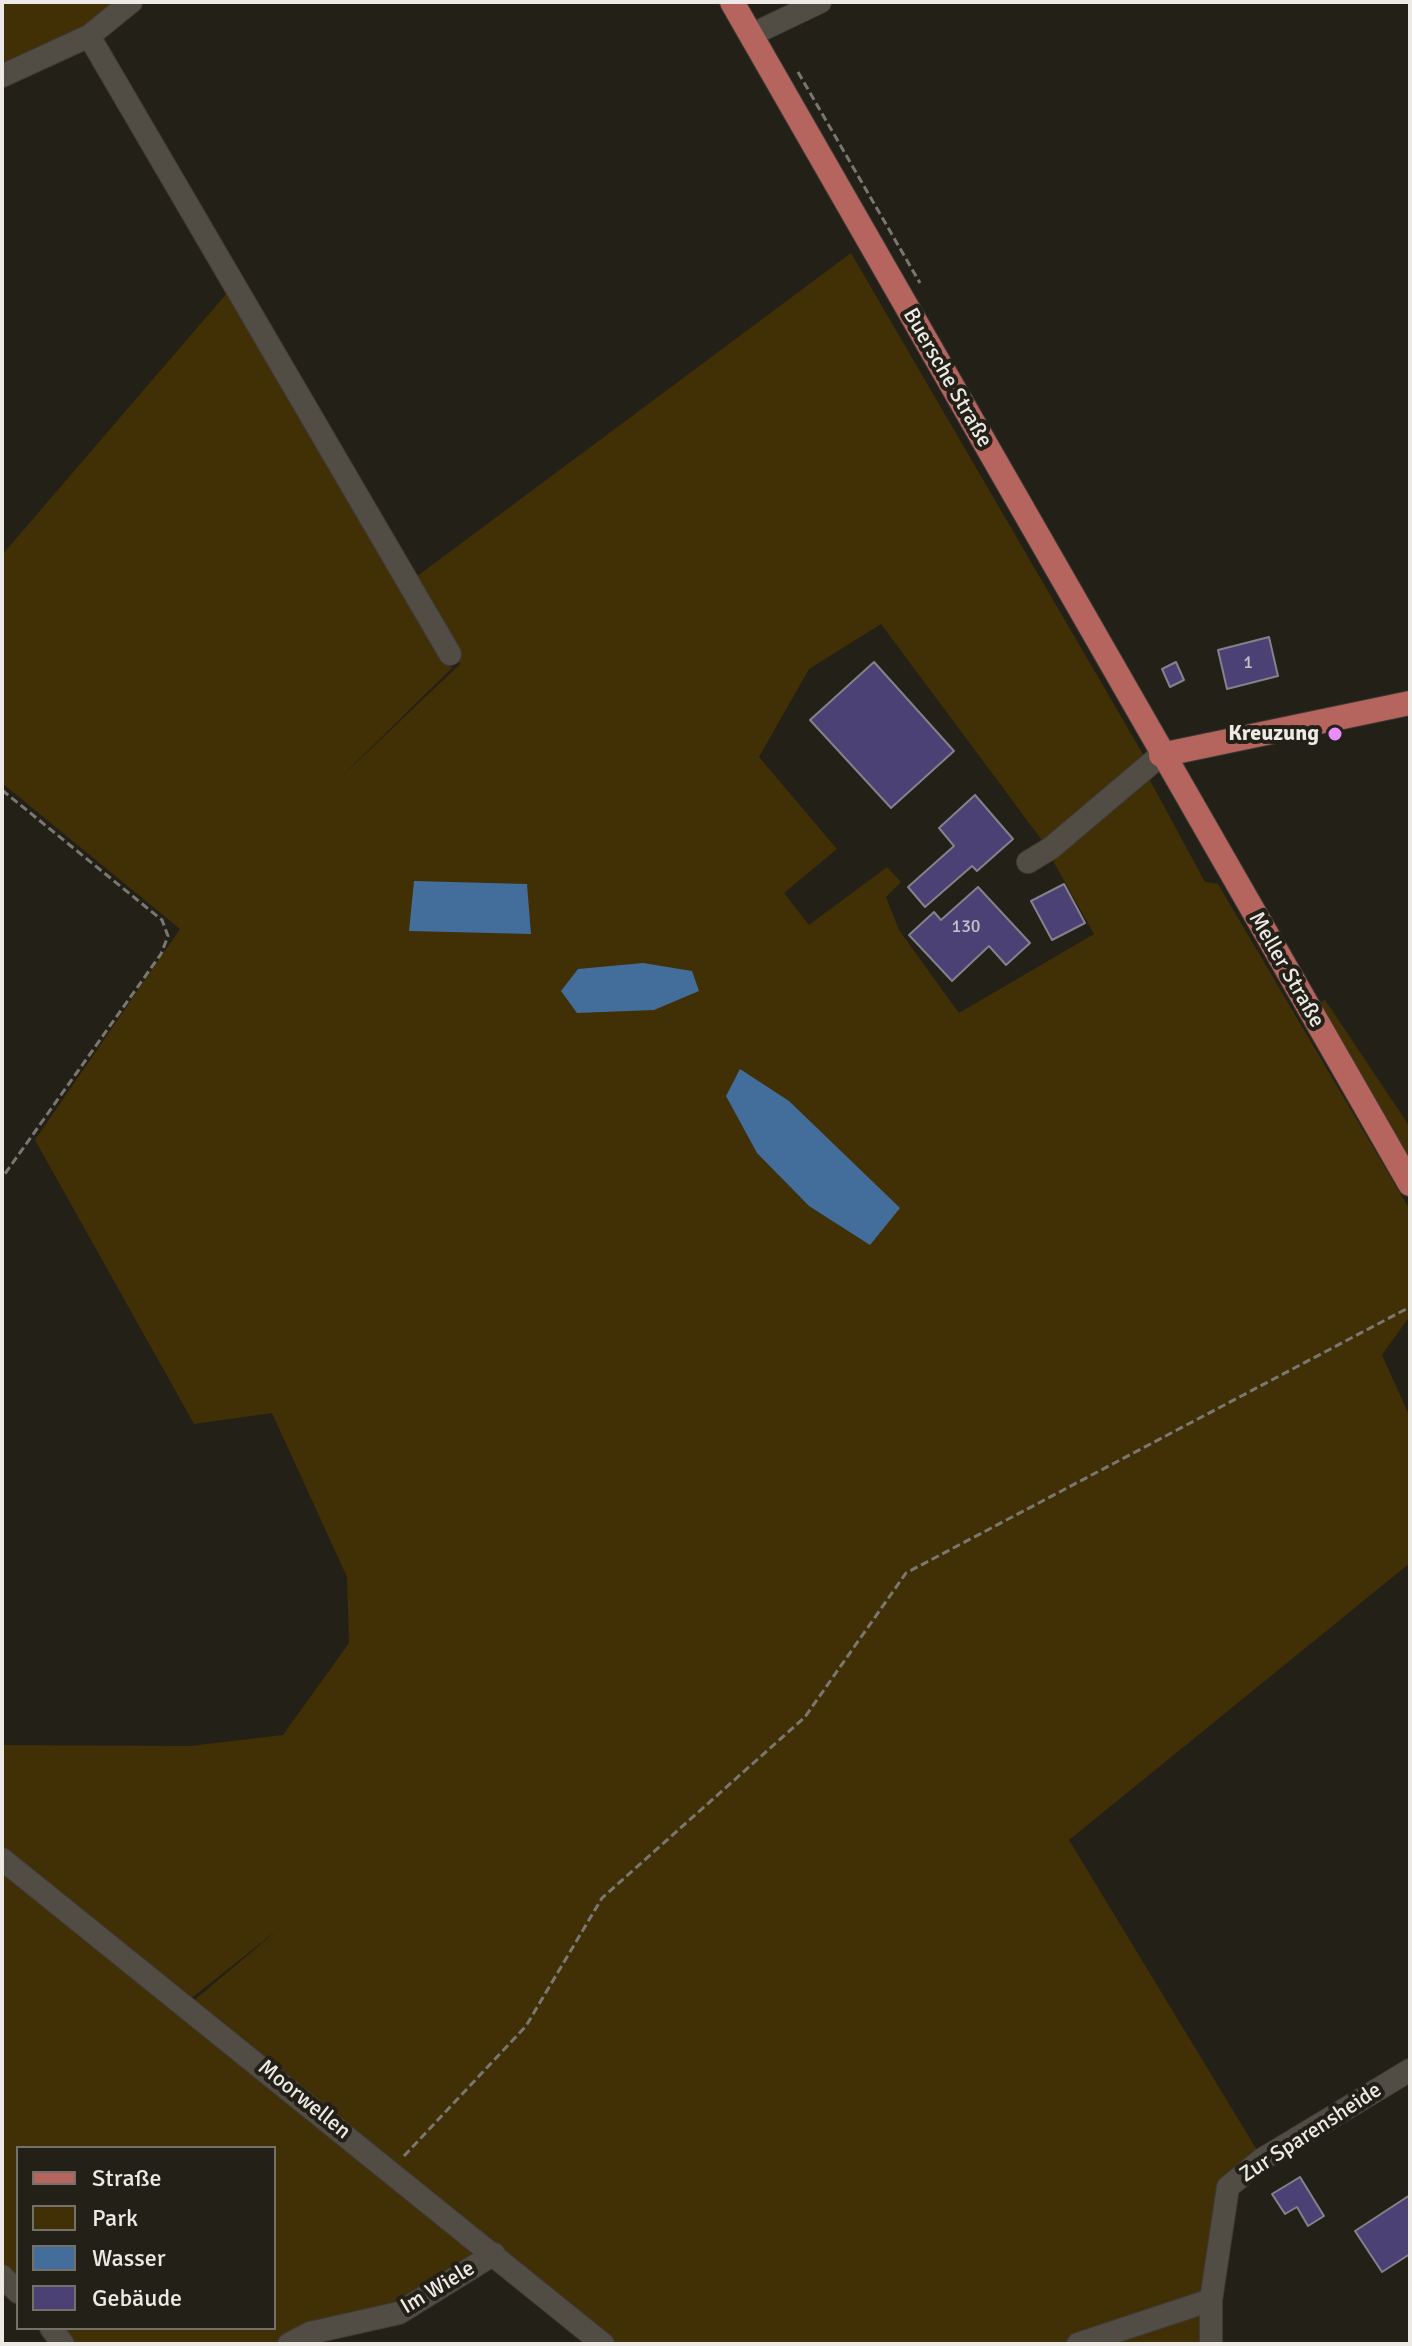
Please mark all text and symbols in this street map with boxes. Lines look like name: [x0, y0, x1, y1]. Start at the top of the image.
street label: Buersche Straße: [897, 304, 997, 452]
house number: 1: [1243, 652, 1253, 674]
place label: Kreuzung: [1228, 721, 1319, 747]
marker: Kreuzung: [1326, 725, 1344, 743]
street label: Meller Straße: [1242, 908, 1330, 1032]
house number: 130: [951, 916, 981, 938]
street label: Moorwellen: [252, 2055, 356, 2145]
street label: Zur Sparensheide: [1235, 2077, 1387, 2189]
legend: [16, 2146, 276, 2330]
text: Straße: [92, 2163, 162, 2193]
text: Park: [92, 2203, 138, 2233]
text: Wasser: [92, 2243, 166, 2273]
street label: Im Wiele: [396, 2256, 480, 2320]
text: Gebäude: [92, 2283, 182, 2313]

